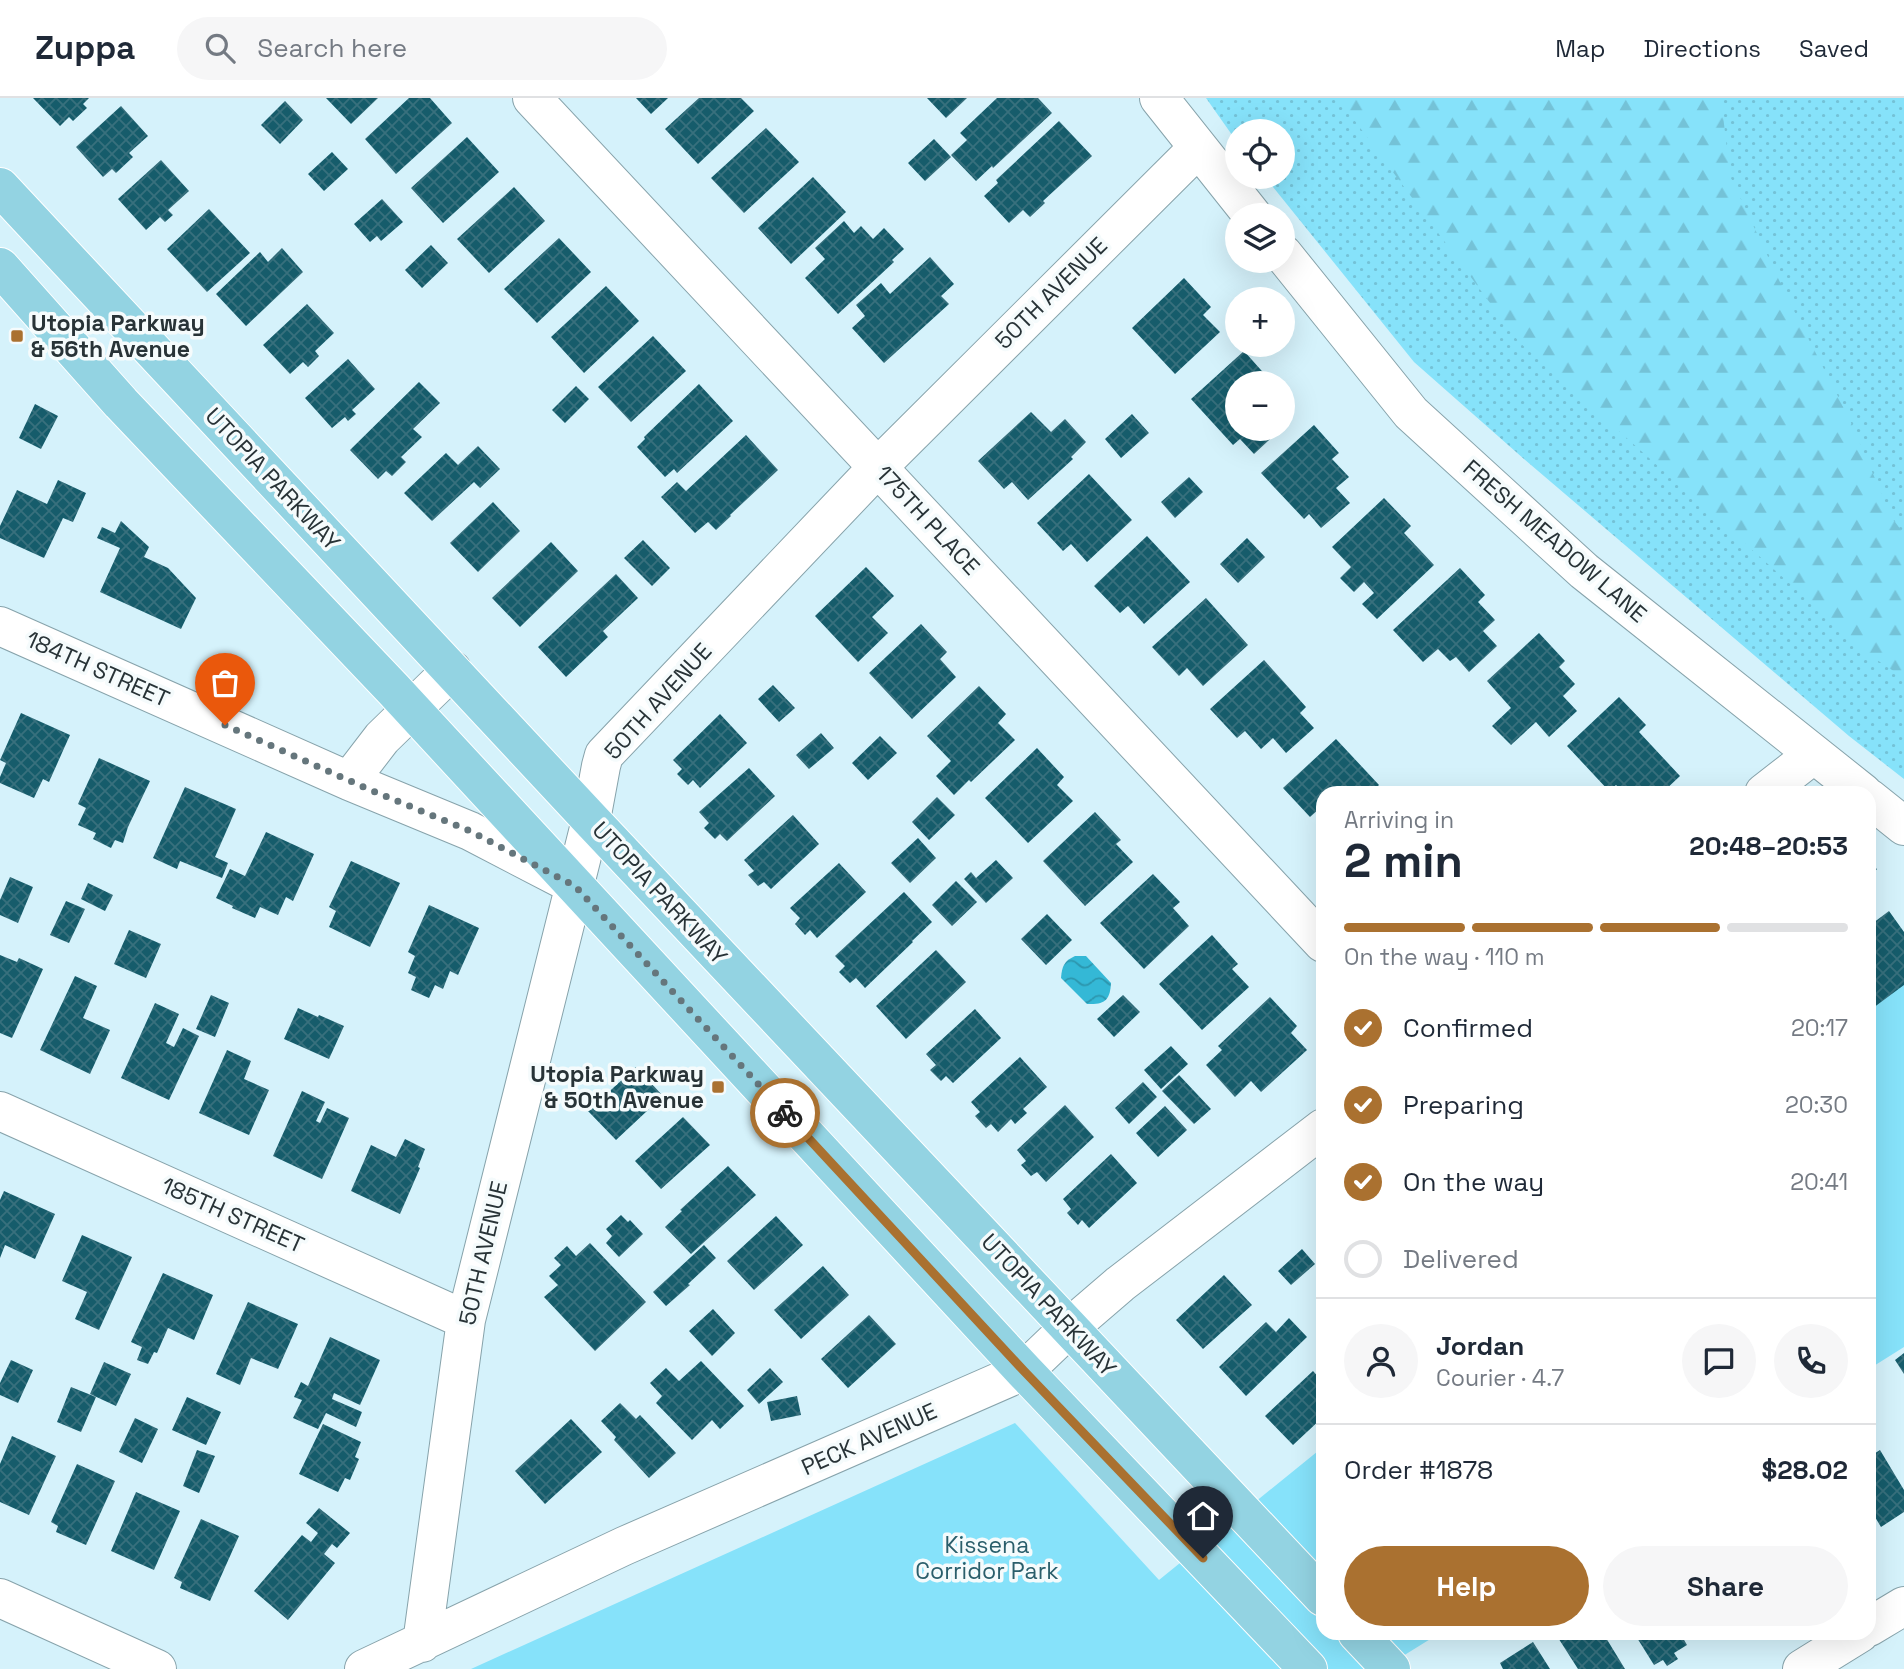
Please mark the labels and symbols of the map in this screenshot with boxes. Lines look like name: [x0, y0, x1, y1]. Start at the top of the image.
street label: 50TH AVENUE: [989, 231, 1113, 355]
place label: Utopia Parkway & 56th Avenue: [31, 308, 205, 364]
marker: Utopia Parkway & 56th Avenue: [9, 328, 25, 344]
street label: UTOPIA PARKWAY: [199, 401, 347, 557]
street label: FRESH MEADOW LANE: [1457, 453, 1653, 629]
street label: 175TH PLACE: [870, 459, 986, 581]
street label: 184TH STREET: [22, 624, 174, 714]
street label: 50TH AVENUE: [598, 636, 718, 766]
pin: [195, 653, 255, 725]
street label: UTOPIA PARKWAY: [586, 815, 734, 971]
place label: Utopia Parkway & 50th Avenue: [530, 1059, 704, 1115]
courier: [750, 1078, 820, 1148]
marker: Utopia Parkway & 50th Avenue: [710, 1079, 726, 1095]
street label: 185TH STREET: [157, 1170, 309, 1260]
street label: 50TH AVENUE: [452, 1178, 514, 1328]
street label: UTOPIA PARKWAY: [975, 1227, 1123, 1383]
street label: PECK AVENUE: [797, 1396, 941, 1482]
pin: [1173, 1486, 1233, 1558]
park label: Kissena Corridor Park: [915, 1530, 1059, 1586]

